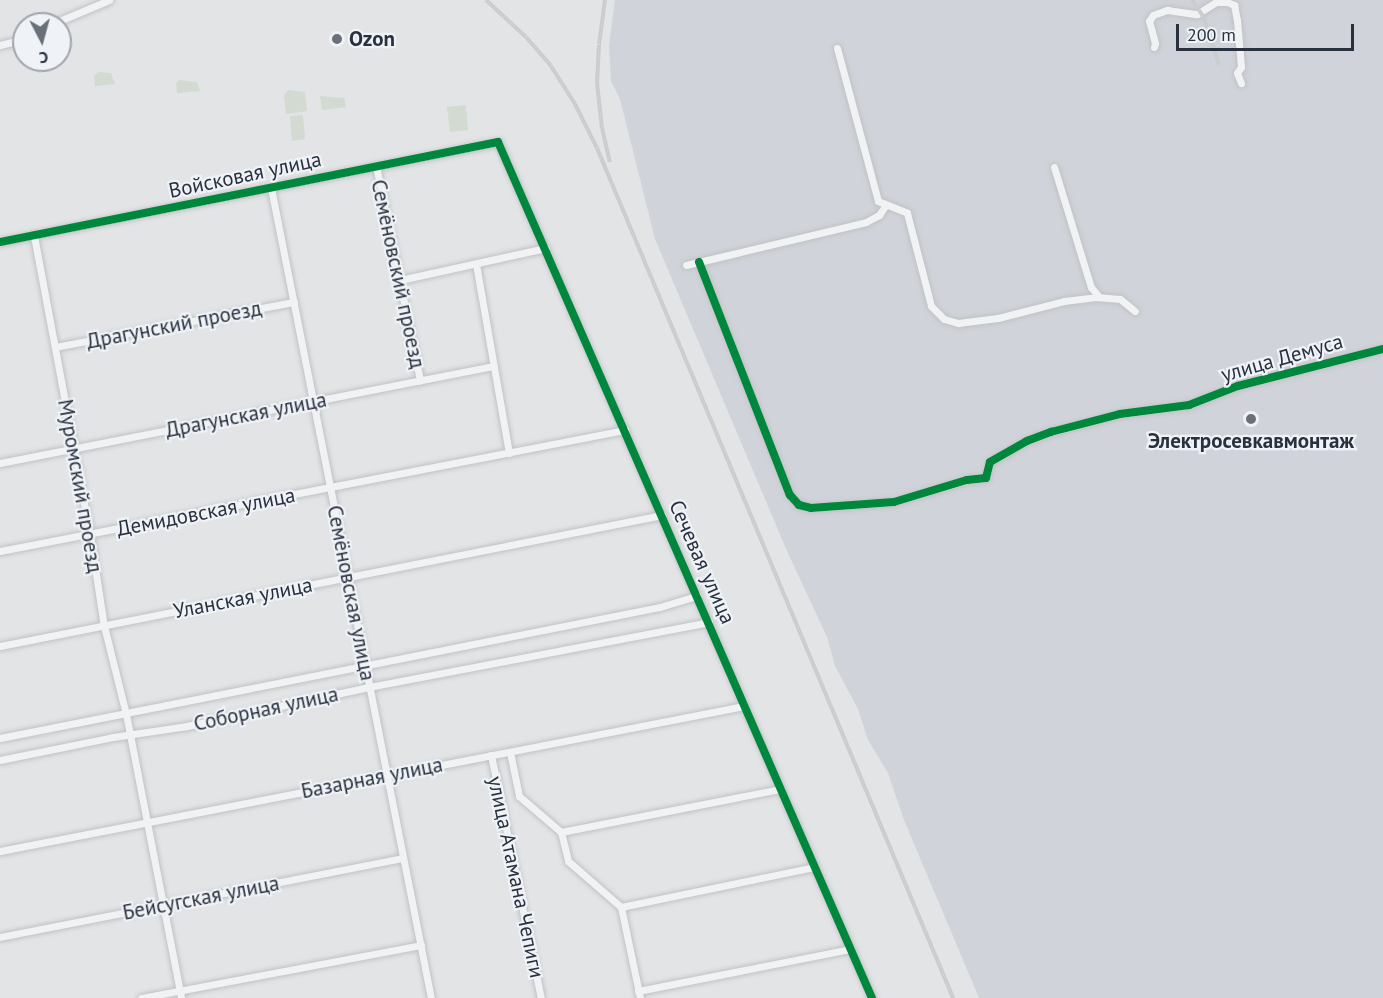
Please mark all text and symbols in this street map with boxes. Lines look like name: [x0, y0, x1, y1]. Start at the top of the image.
north arrow: [12, 12, 72, 72]
scale bar: [1179, 12, 1358, 50]
text: 200 m: [1187, 23, 1236, 46]
place label: Ozon: [349, 26, 395, 52]
marker: Ozon: [330, 32, 344, 46]
text: С: [38, 47, 49, 68]
street label: Войсковая улица: [166, 147, 324, 203]
street label: Семёновский проезд: [366, 177, 430, 371]
street label: Драгунский проезд: [84, 296, 264, 354]
street label: улица Демуса: [1218, 328, 1346, 388]
street label: Драгунская улица: [163, 387, 329, 443]
street label: Муромский проезд: [52, 397, 108, 575]
marker: Электросевкавмонтаж: [1244, 412, 1258, 426]
place label: Электросевкавмонтаж: [1148, 428, 1354, 454]
street label: Демидовская улица: [115, 482, 297, 542]
street label: Сечевая улица: [663, 496, 741, 628]
street label: Семёновская улица: [322, 503, 380, 683]
street label: Уланская улица: [171, 572, 315, 624]
street label: Соборная улица: [191, 681, 341, 737]
street label: Базарная улица: [299, 752, 445, 804]
street label: улица Атамана Чепиги: [482, 774, 550, 980]
street label: Бейсугская улица: [121, 870, 281, 926]

